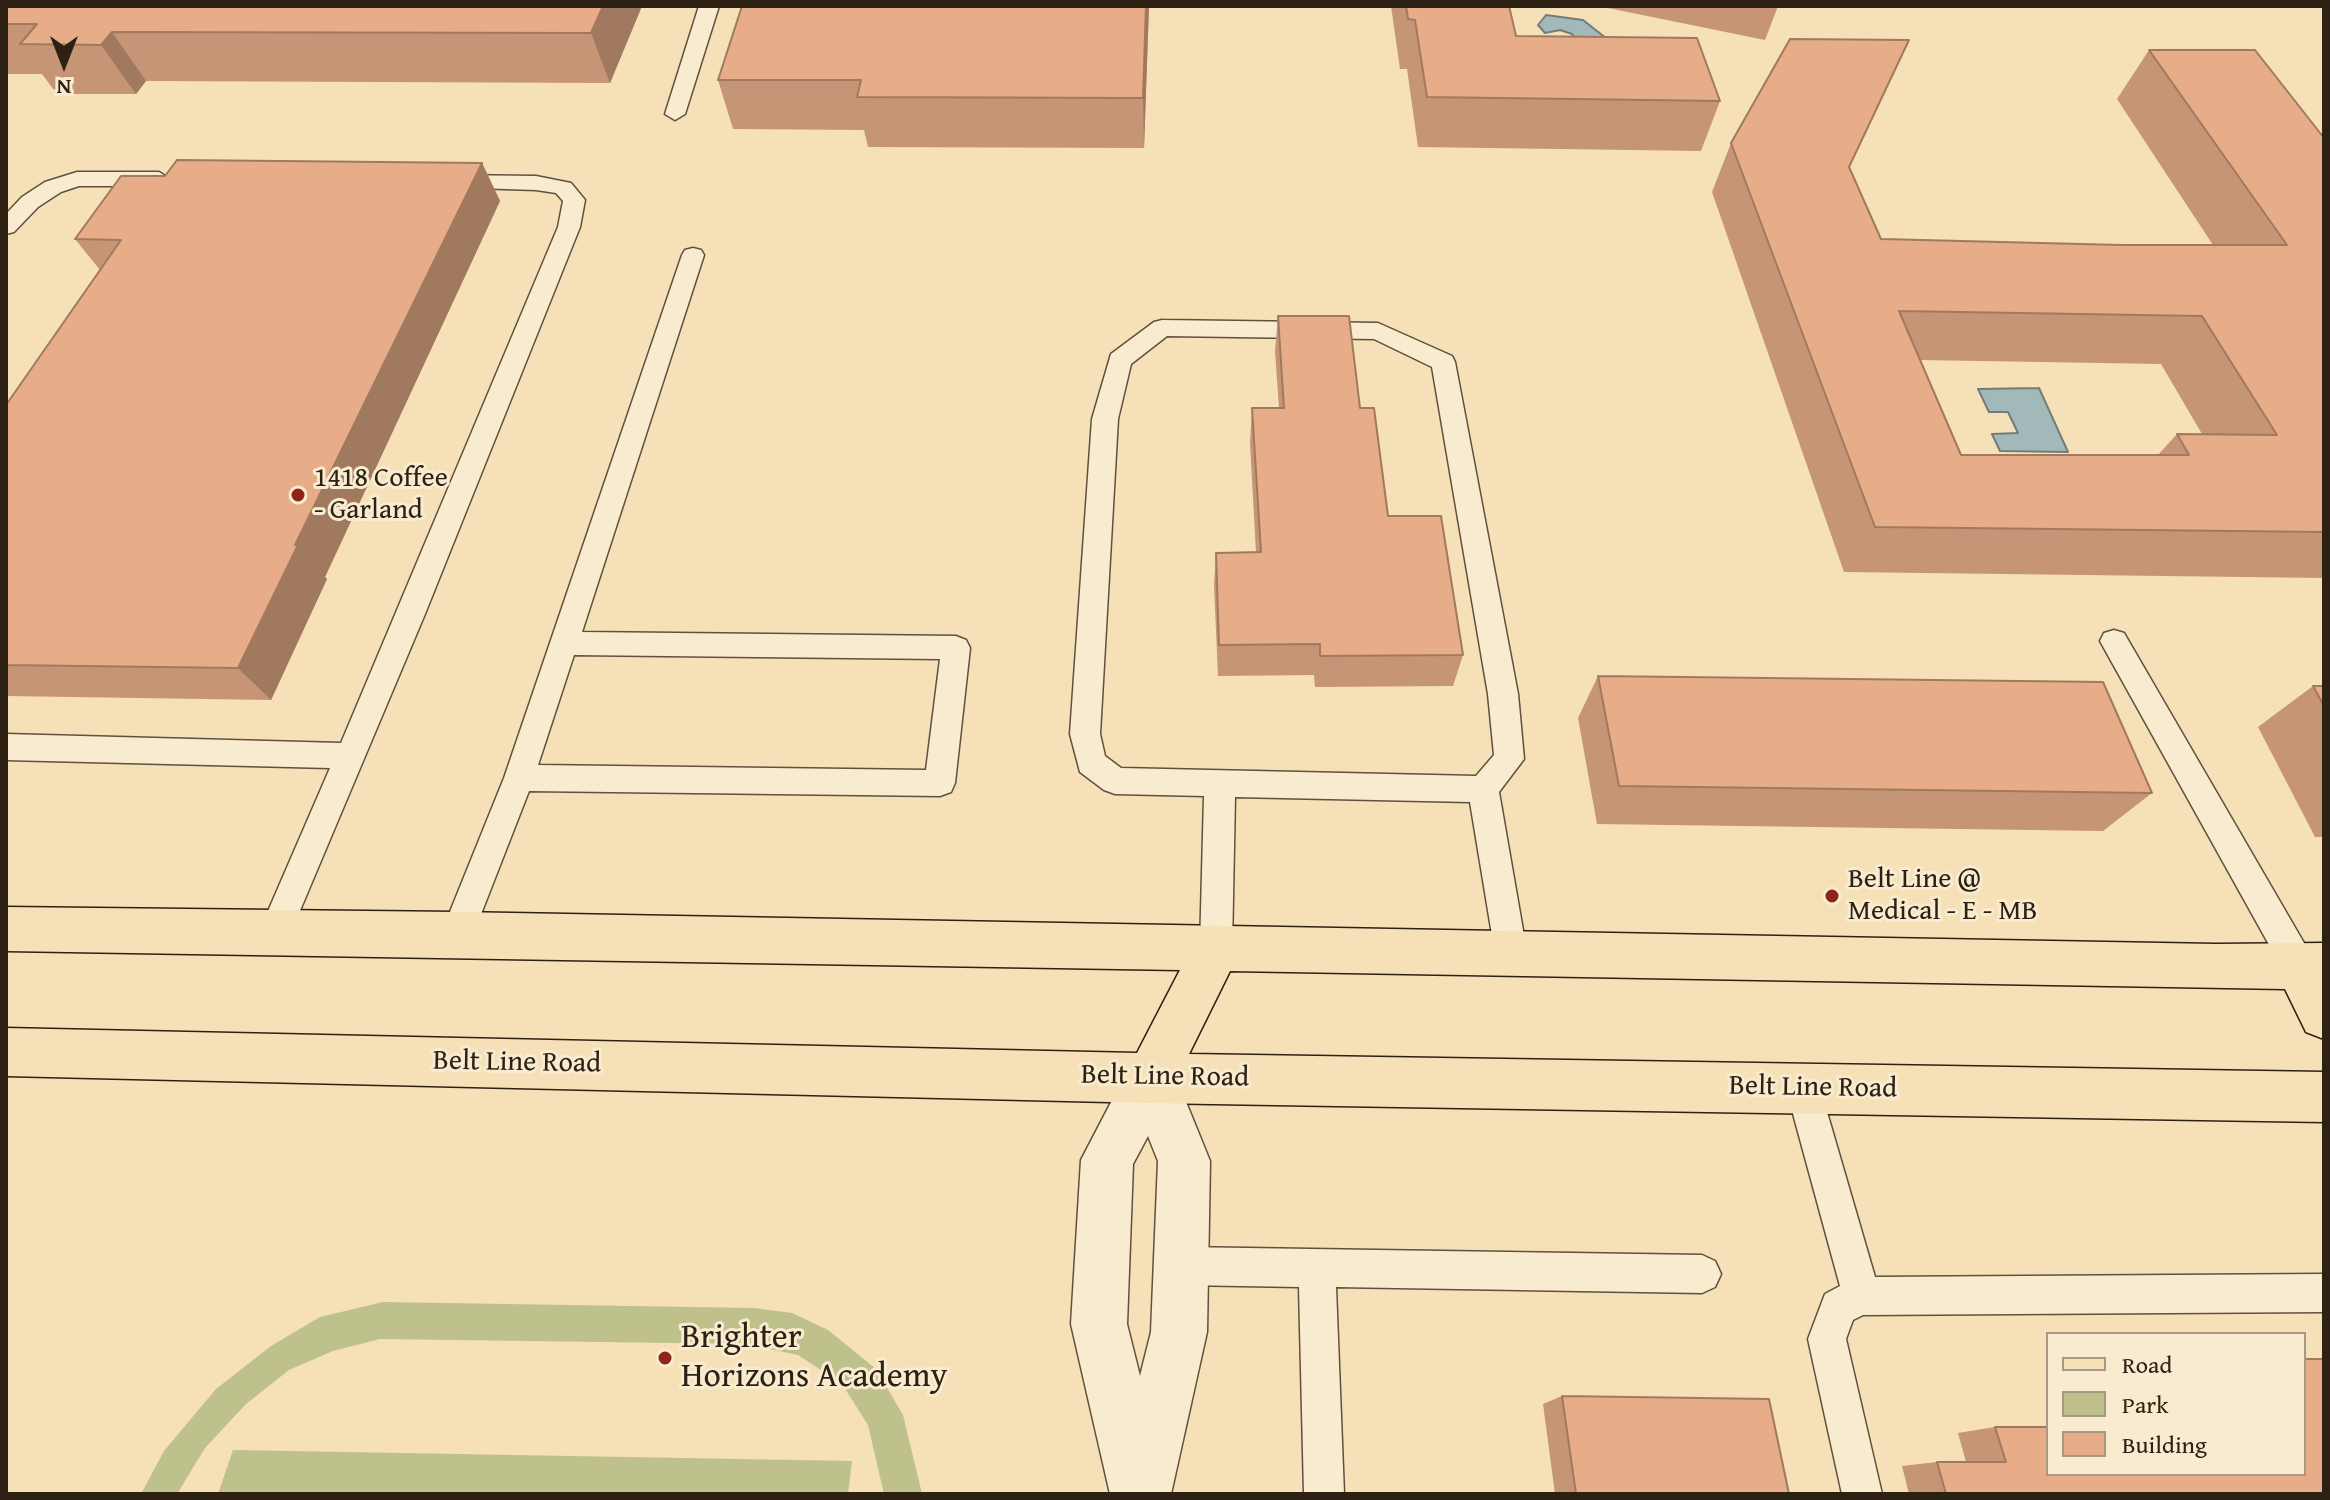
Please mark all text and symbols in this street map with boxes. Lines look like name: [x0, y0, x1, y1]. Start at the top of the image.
north arrow: [24, 24, 104, 104]
text: N: [57, 72, 71, 104]
place label: 1418 Coffee - Garland: [314, 462, 448, 528]
marker: 1418 Coffee - Garland: [289, 486, 307, 504]
place label: Belt Line @ Medical - E - MB: [1848, 863, 2037, 929]
marker: Belt Line @ Medical - E - MB: [1823, 887, 1841, 905]
street label: Belt Line Road: [433, 1045, 601, 1081]
street label: Belt Line Road: [1081, 1059, 1249, 1095]
street label: Belt Line Road: [1729, 1070, 1897, 1106]
place label: Brighter Horizons Academy: [681, 1318, 947, 1398]
legend: [2046, 1332, 2306, 1476]
text: Road: [2122, 1347, 2172, 1382]
marker: Brighter Horizons Academy: [656, 1349, 674, 1367]
text: Park: [2122, 1387, 2168, 1422]
text: Building: [2122, 1427, 2207, 1462]

